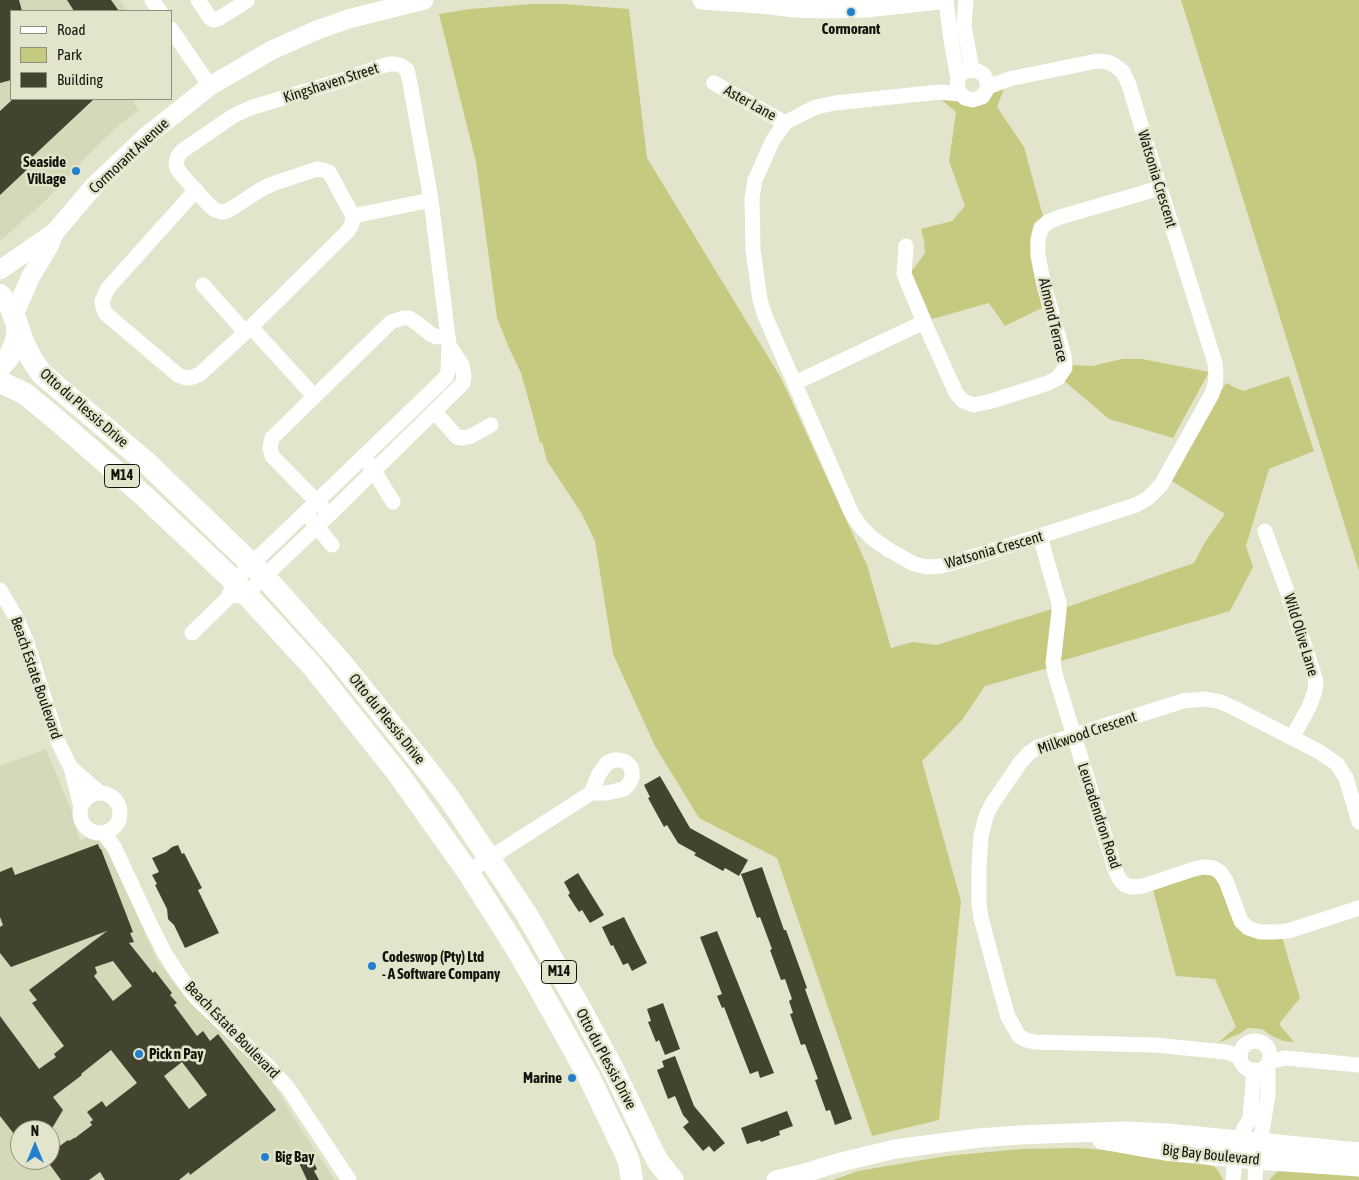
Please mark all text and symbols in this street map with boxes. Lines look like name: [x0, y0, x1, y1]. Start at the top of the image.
marker: Cormorant: [845, 6, 857, 18]
legend: [10, 10, 172, 100]
place label: Cormorant: [822, 20, 880, 38]
text: Road: [57, 21, 86, 38]
text: Park: [57, 46, 82, 63]
street label: Kingshaven Street: [281, 59, 381, 107]
text: Building: [57, 71, 103, 88]
street label: Aster Lane: [721, 81, 779, 125]
street label: Cormorant Avenue: [85, 115, 173, 197]
street label: Watsonia Crescent: [1134, 128, 1180, 230]
place label: Seaside Village: [23, 153, 66, 188]
marker: Seaside Village: [70, 165, 82, 177]
street label: Almond Terrace: [1035, 276, 1071, 364]
street label: Otto du Plessis Drive: [36, 365, 132, 451]
road number: M14: [104, 464, 140, 488]
street label: Watsonia Crescent: [943, 527, 1045, 573]
street label: Wild Olive Lane: [1280, 592, 1322, 678]
street label: Beach Estate Boulevard: [7, 614, 65, 742]
street label: Otto du Plessis Drive: [345, 670, 429, 768]
street label: Milkwood Crescent: [1035, 708, 1139, 758]
street label: Leucadendron Road: [1073, 761, 1125, 871]
place label: Codeswop (Pty) Ltd - A Software Company: [382, 948, 500, 983]
marker: Codeswop (Pty) Ltd - A Software Company: [366, 960, 378, 972]
road number: M14: [542, 960, 576, 984]
street label: Beach Estate Boulevard: [181, 978, 283, 1082]
street label: Otto du Plessis Drive: [572, 1006, 640, 1112]
place label: Pick n Pay: [149, 1045, 203, 1063]
marker: Pick n Pay: [133, 1048, 145, 1060]
place label: Marine: [523, 1069, 562, 1087]
marker: Marine: [566, 1072, 578, 1084]
north arrow: [10, 1120, 60, 1170]
text: N: [31, 1123, 39, 1139]
street label: Big Bay Boulevard: [1161, 1141, 1261, 1169]
place label: Big Bay: [275, 1148, 314, 1166]
marker: Big Bay: [259, 1151, 271, 1163]

